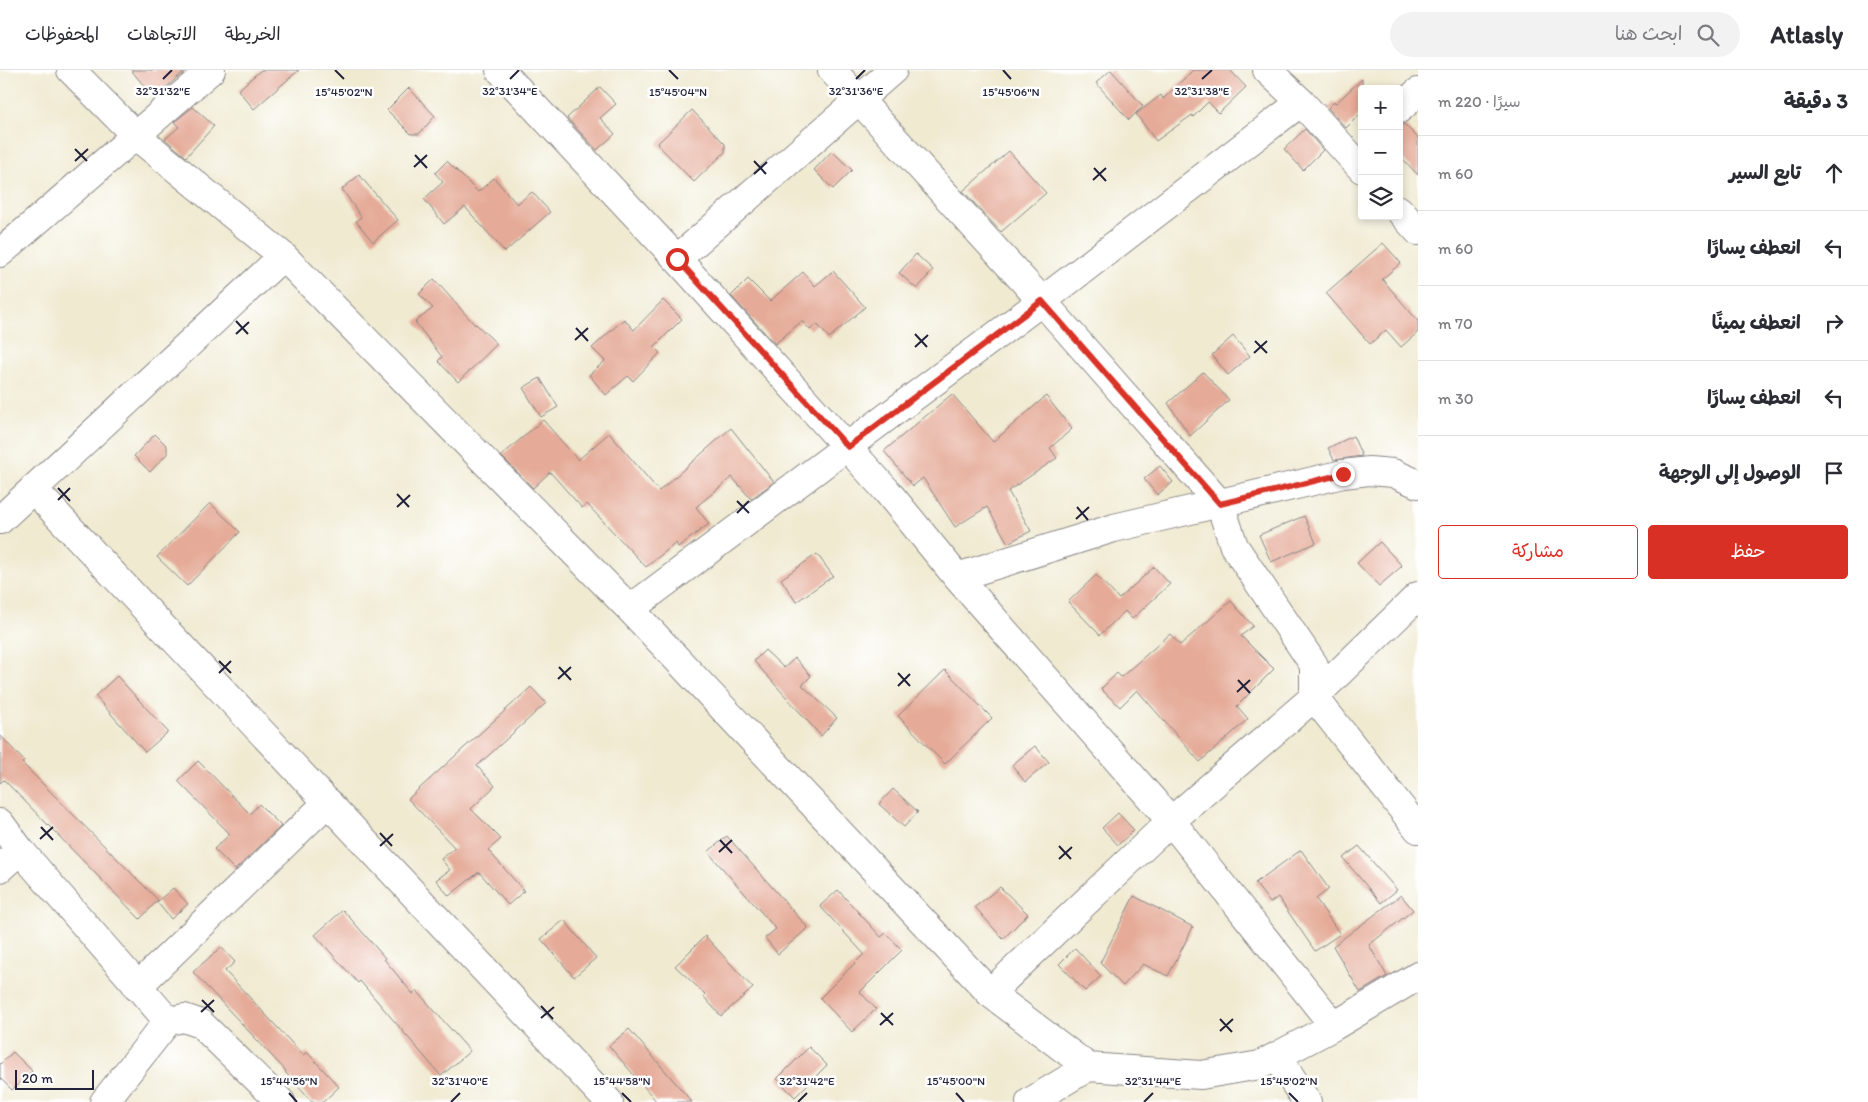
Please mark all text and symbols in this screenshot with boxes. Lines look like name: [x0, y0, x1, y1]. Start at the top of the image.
search box: [1390, 12, 1740, 57]
text: Atlasly: [1770, 20, 1843, 49]
icon: search: [1694, 21, 1722, 49]
text: ابحث هنا: [1615, 22, 1682, 45]
text: المحفوظات: [25, 23, 99, 45]
text: الاتجاهات: [127, 23, 197, 45]
text: الخريطة: [225, 23, 281, 45]
text: 32°31'32"E: [136, 84, 191, 98]
text: 32°31'34"E: [482, 84, 538, 98]
text: 32°31'36"E: [829, 84, 884, 98]
text: 32°31'38"E: [1175, 84, 1230, 98]
text: 15°45'02"N: [315, 85, 373, 99]
text: 15°45'04"N: [649, 85, 707, 99]
text: 15°45'06"N: [982, 85, 1040, 99]
map controls: [1358, 85, 1403, 220]
button: +: [1358, 85, 1403, 130]
text: 3 دقيقة: [1783, 88, 1848, 113]
text: سيرًا · 220 m: [1438, 92, 1521, 111]
button: −: [1358, 130, 1403, 175]
icon: ahead: [1820, 159, 1848, 187]
text: تابع السير: [1729, 161, 1801, 184]
text: 60 m: [1438, 164, 1473, 183]
button: layers: [1358, 175, 1403, 220]
icon: left: [1820, 234, 1848, 262]
text: انعطف يسارًا: [1707, 236, 1801, 259]
text: 60 m: [1438, 239, 1473, 258]
route start: [666, 248, 689, 271]
icon: right: [1820, 309, 1848, 337]
text: انعطف يمينًا: [1712, 311, 1801, 334]
text: 70 m: [1438, 314, 1473, 333]
icon: left: [1820, 384, 1848, 412]
text: انعطف يسارًا: [1707, 386, 1801, 409]
text: 30 m: [1438, 389, 1474, 408]
icon: arrive: [1820, 459, 1848, 487]
text: الوصول إلى الوجهة: [1659, 461, 1801, 484]
route end: [1332, 463, 1355, 486]
button: مشاركة: [1438, 525, 1638, 579]
button: حفظ: [1648, 525, 1848, 579]
scale bar: [15, 1067, 94, 1090]
text: 20 m: [22, 1070, 53, 1087]
text: 15°44'56"N: [260, 1074, 318, 1088]
text: 32°31'40"E: [432, 1074, 489, 1088]
text: 15°44'58"N: [593, 1074, 651, 1088]
text: 32°31'42"E: [779, 1074, 835, 1088]
text: 15°45'00"N: [927, 1074, 985, 1088]
text: 32°31'44"E: [1125, 1074, 1181, 1088]
text: 15°45'02"N: [1260, 1074, 1318, 1088]

